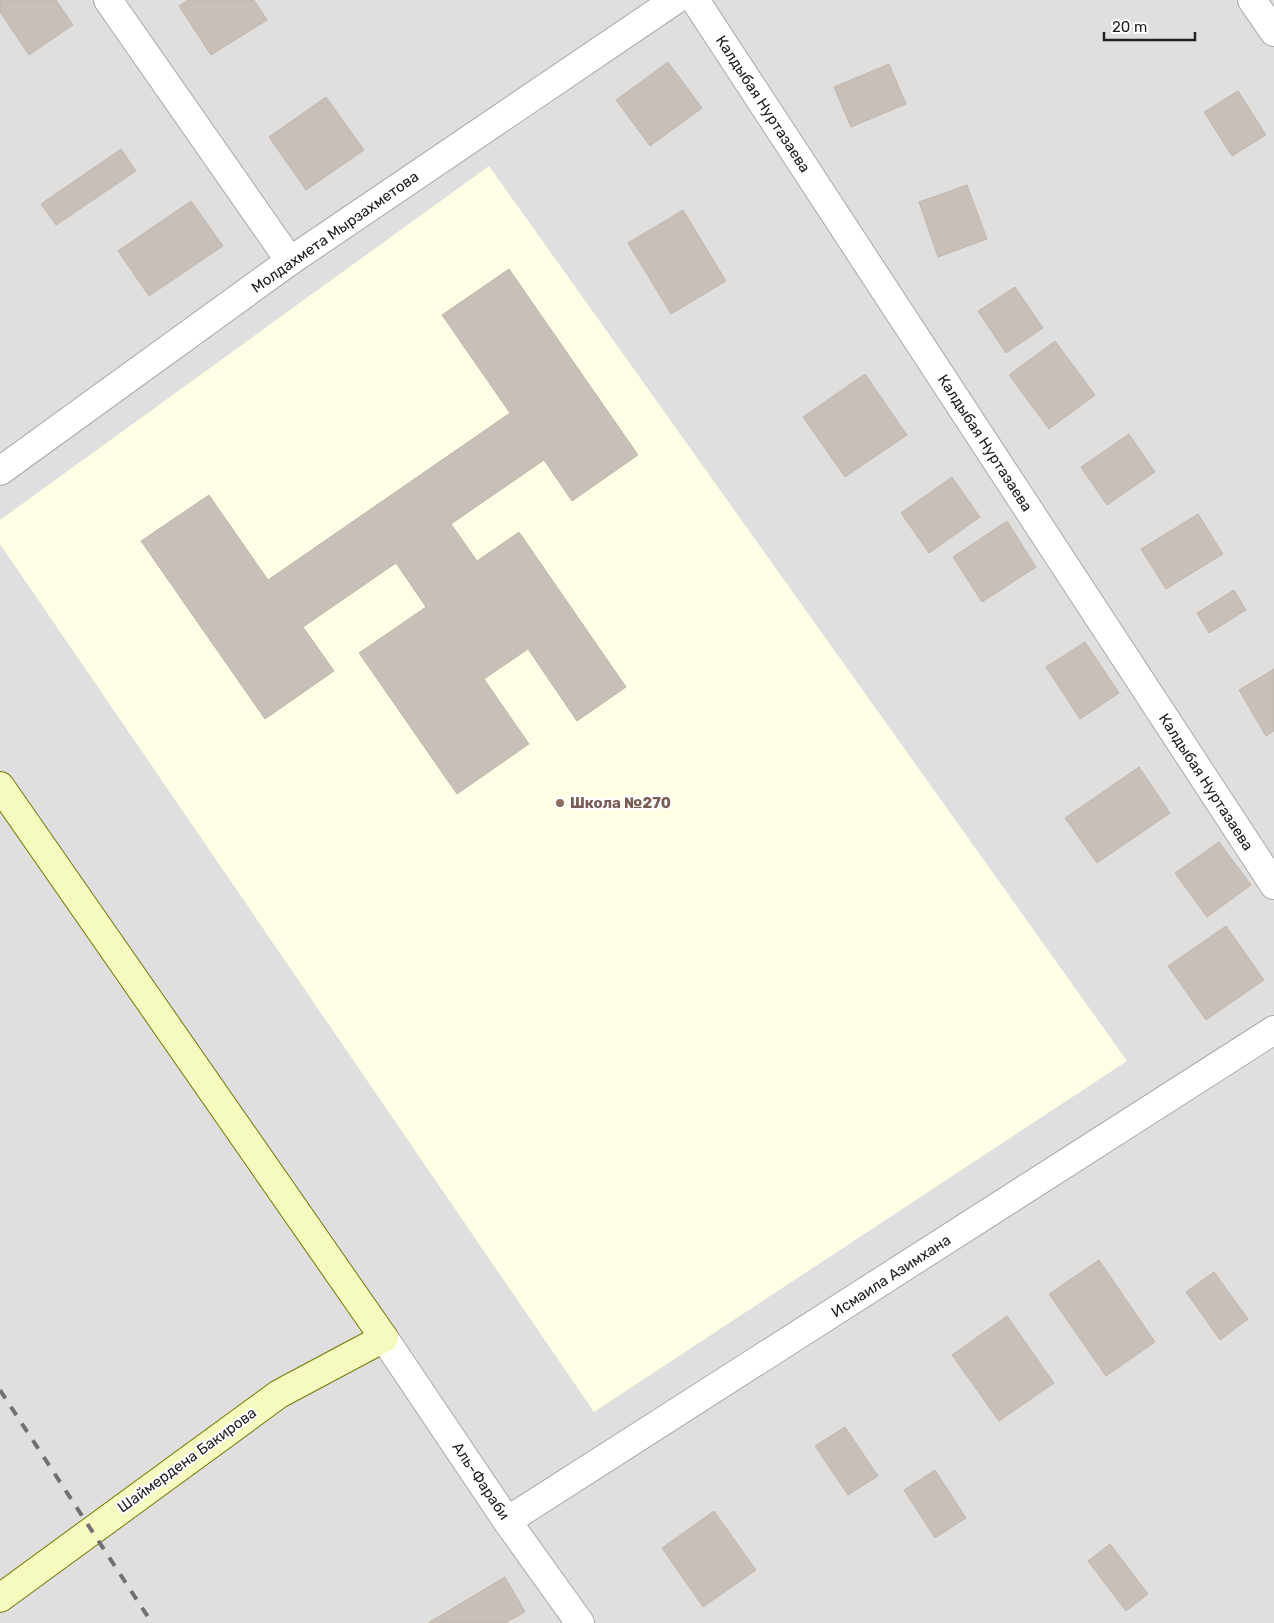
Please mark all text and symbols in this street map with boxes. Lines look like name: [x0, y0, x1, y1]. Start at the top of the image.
scale bar: [1104, 10, 1195, 42]
text: 20 m: [1112, 18, 1147, 36]
street label: Калдыбая Нуртазаева: [712, 32, 814, 176]
street label: Молдахмета Мырзахметова: [248, 167, 422, 297]
street label: Калдыбая Нуртазаева: [934, 371, 1036, 515]
street label: Калдыбая Нуртазаева: [1155, 710, 1257, 854]
place label: Школа №270: [570, 794, 671, 812]
marker: Школа №270: [554, 797, 566, 809]
street label: Исмаила Азимхана: [828, 1231, 954, 1321]
street label: Шаймердена Бакирова: [114, 1404, 260, 1516]
street label: Аль-Фараби: [448, 1439, 514, 1523]

